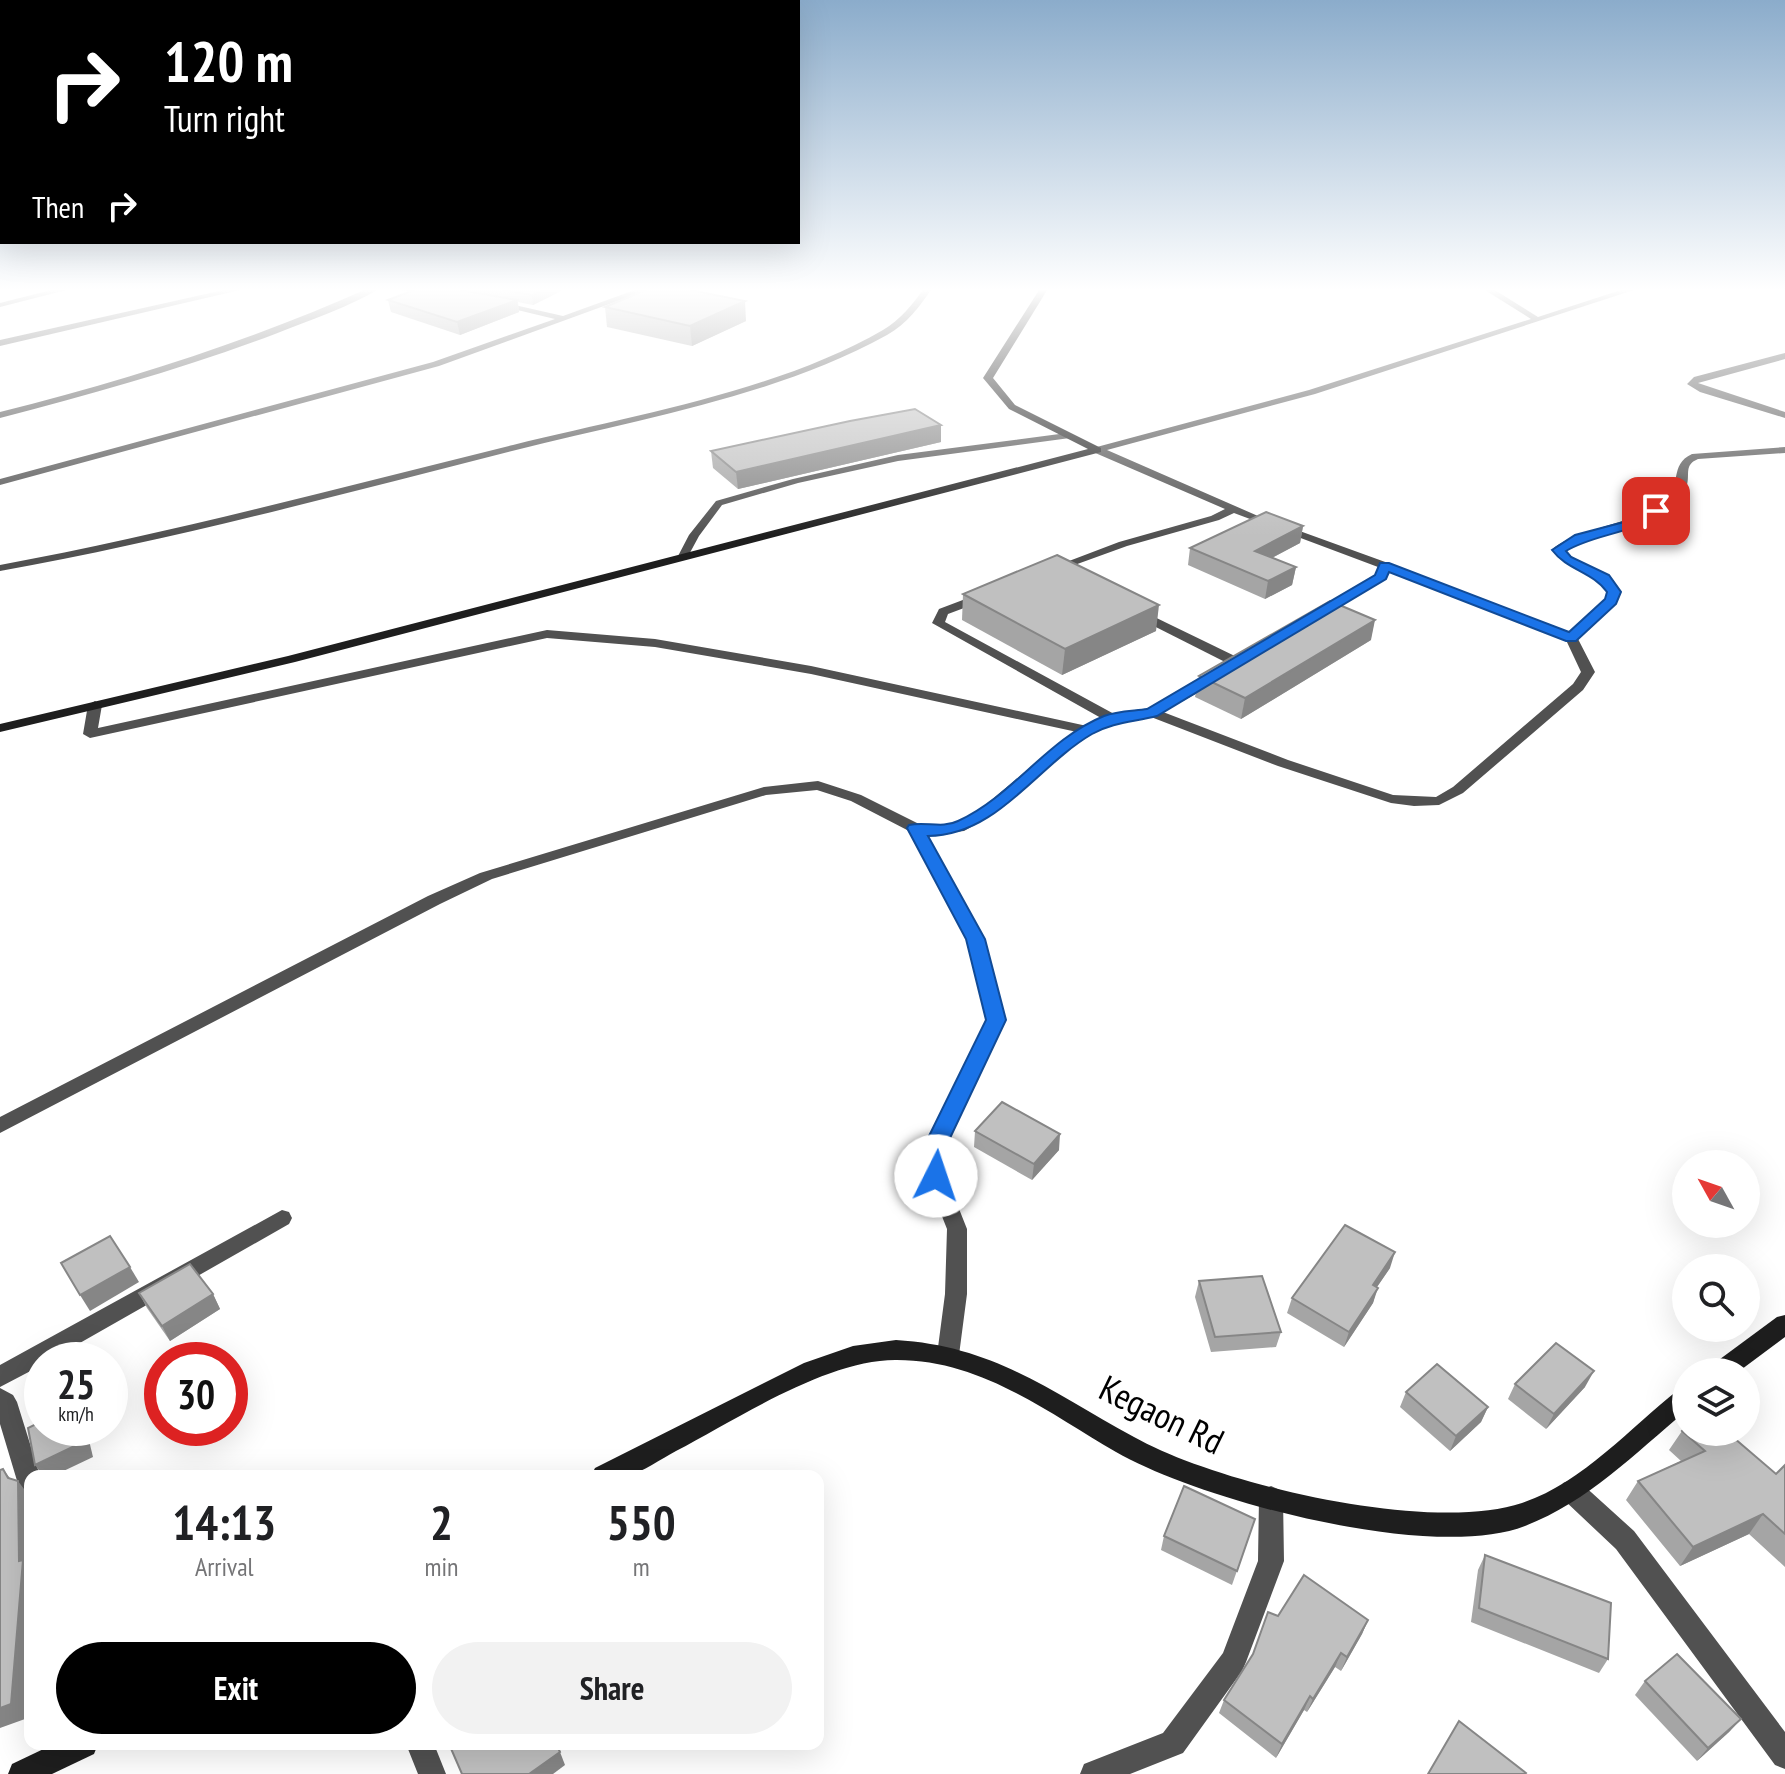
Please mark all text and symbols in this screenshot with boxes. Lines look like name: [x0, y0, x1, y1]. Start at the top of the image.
text: 120 m: [164, 25, 293, 97]
icon: right: [32, 32, 136, 136]
text: Turn right: [164, 95, 285, 142]
icon: right: [100, 184, 144, 228]
text: Then: [32, 187, 84, 226]
pin: [1622, 477, 1690, 545]
icon: arrive: [1634, 489, 1678, 533]
position arrow: [894, 1134, 978, 1218]
north arrow: [1672, 1150, 1760, 1238]
map controls: [1672, 1150, 1760, 1446]
button: search: [1672, 1254, 1760, 1342]
speed limit sign: 30: [144, 1342, 248, 1446]
text: 25: [57, 1358, 95, 1410]
button: layers: [1672, 1358, 1760, 1446]
street label: Kegaon Rd: [1092, 1364, 1232, 1464]
text: km/h: [58, 1401, 94, 1427]
text: 14:13: [172, 1491, 276, 1553]
text: 2: [430, 1491, 453, 1553]
text: 550: [607, 1491, 676, 1553]
text: Arrival: [195, 1550, 254, 1583]
text: min: [424, 1550, 458, 1583]
text: m: [633, 1550, 650, 1583]
button: Exit: [56, 1642, 416, 1734]
button: Share: [432, 1642, 792, 1734]

